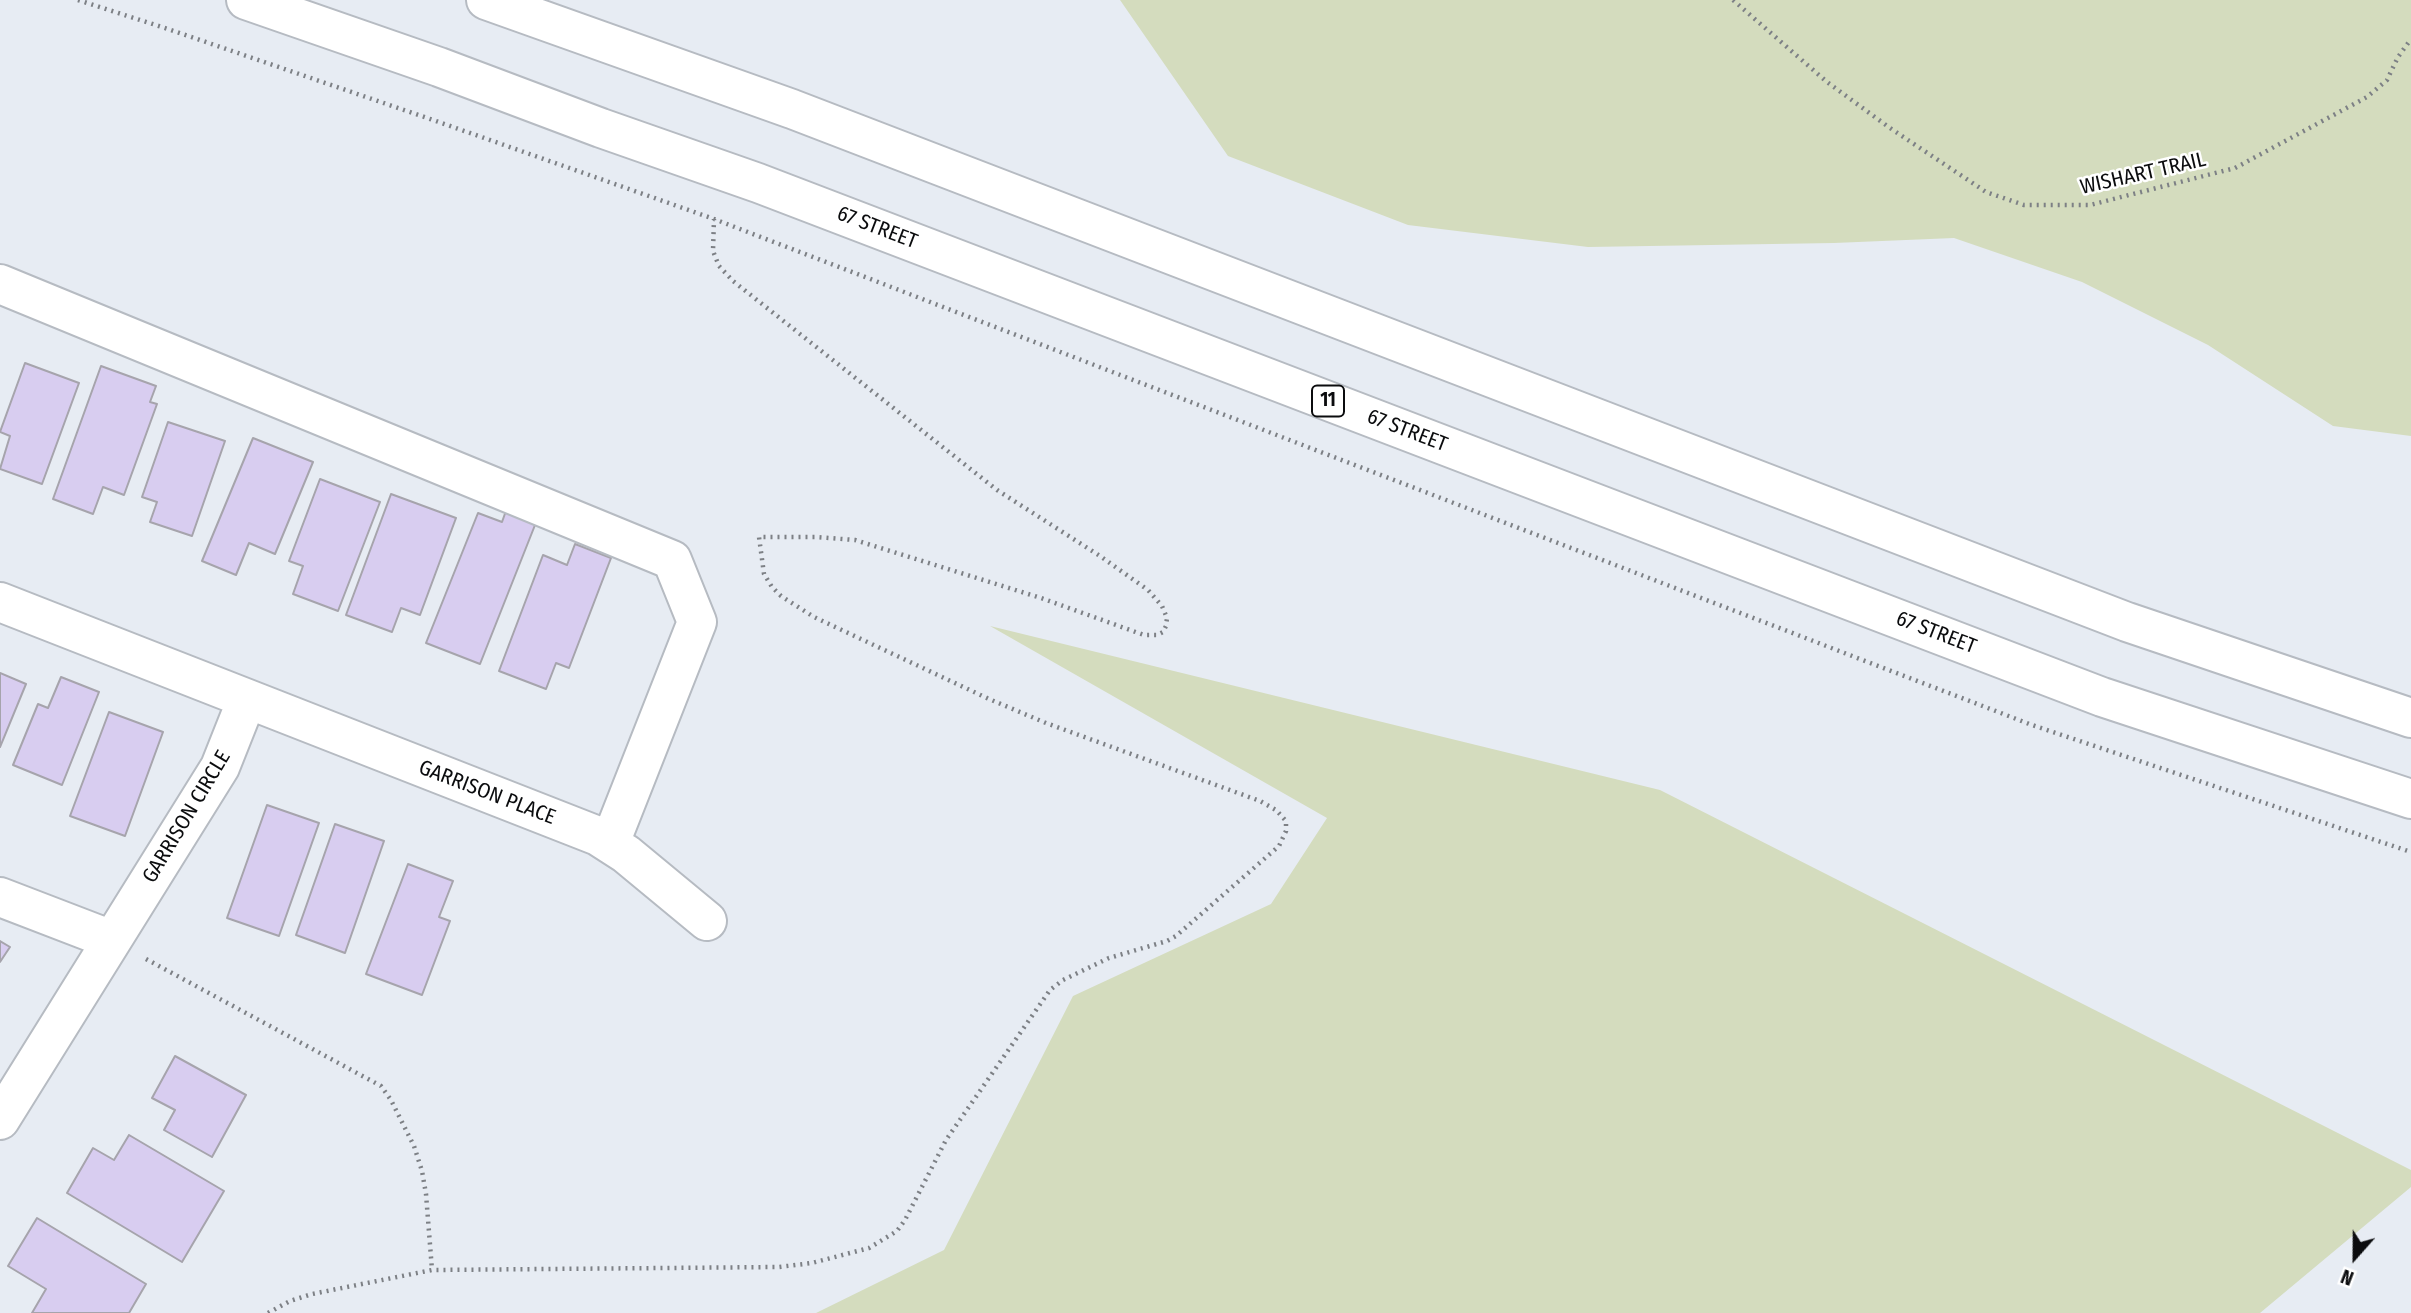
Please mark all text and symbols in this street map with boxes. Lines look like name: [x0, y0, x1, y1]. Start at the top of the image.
street label: WISHART TRAIL: [2078, 147, 2208, 201]
street label: 67 STREET: [833, 201, 921, 255]
road number: 11: [1312, 386, 1344, 416]
street label: 67 STREET: [1363, 404, 1451, 458]
street label: 67 STREET: [1892, 606, 1980, 660]
street label: GARRISON CIRCLE: [138, 746, 236, 888]
street label: GARRISON PLACE: [415, 755, 559, 831]
north arrow: [2320, 1222, 2390, 1292]
text: N: [2338, 1264, 2357, 1290]

